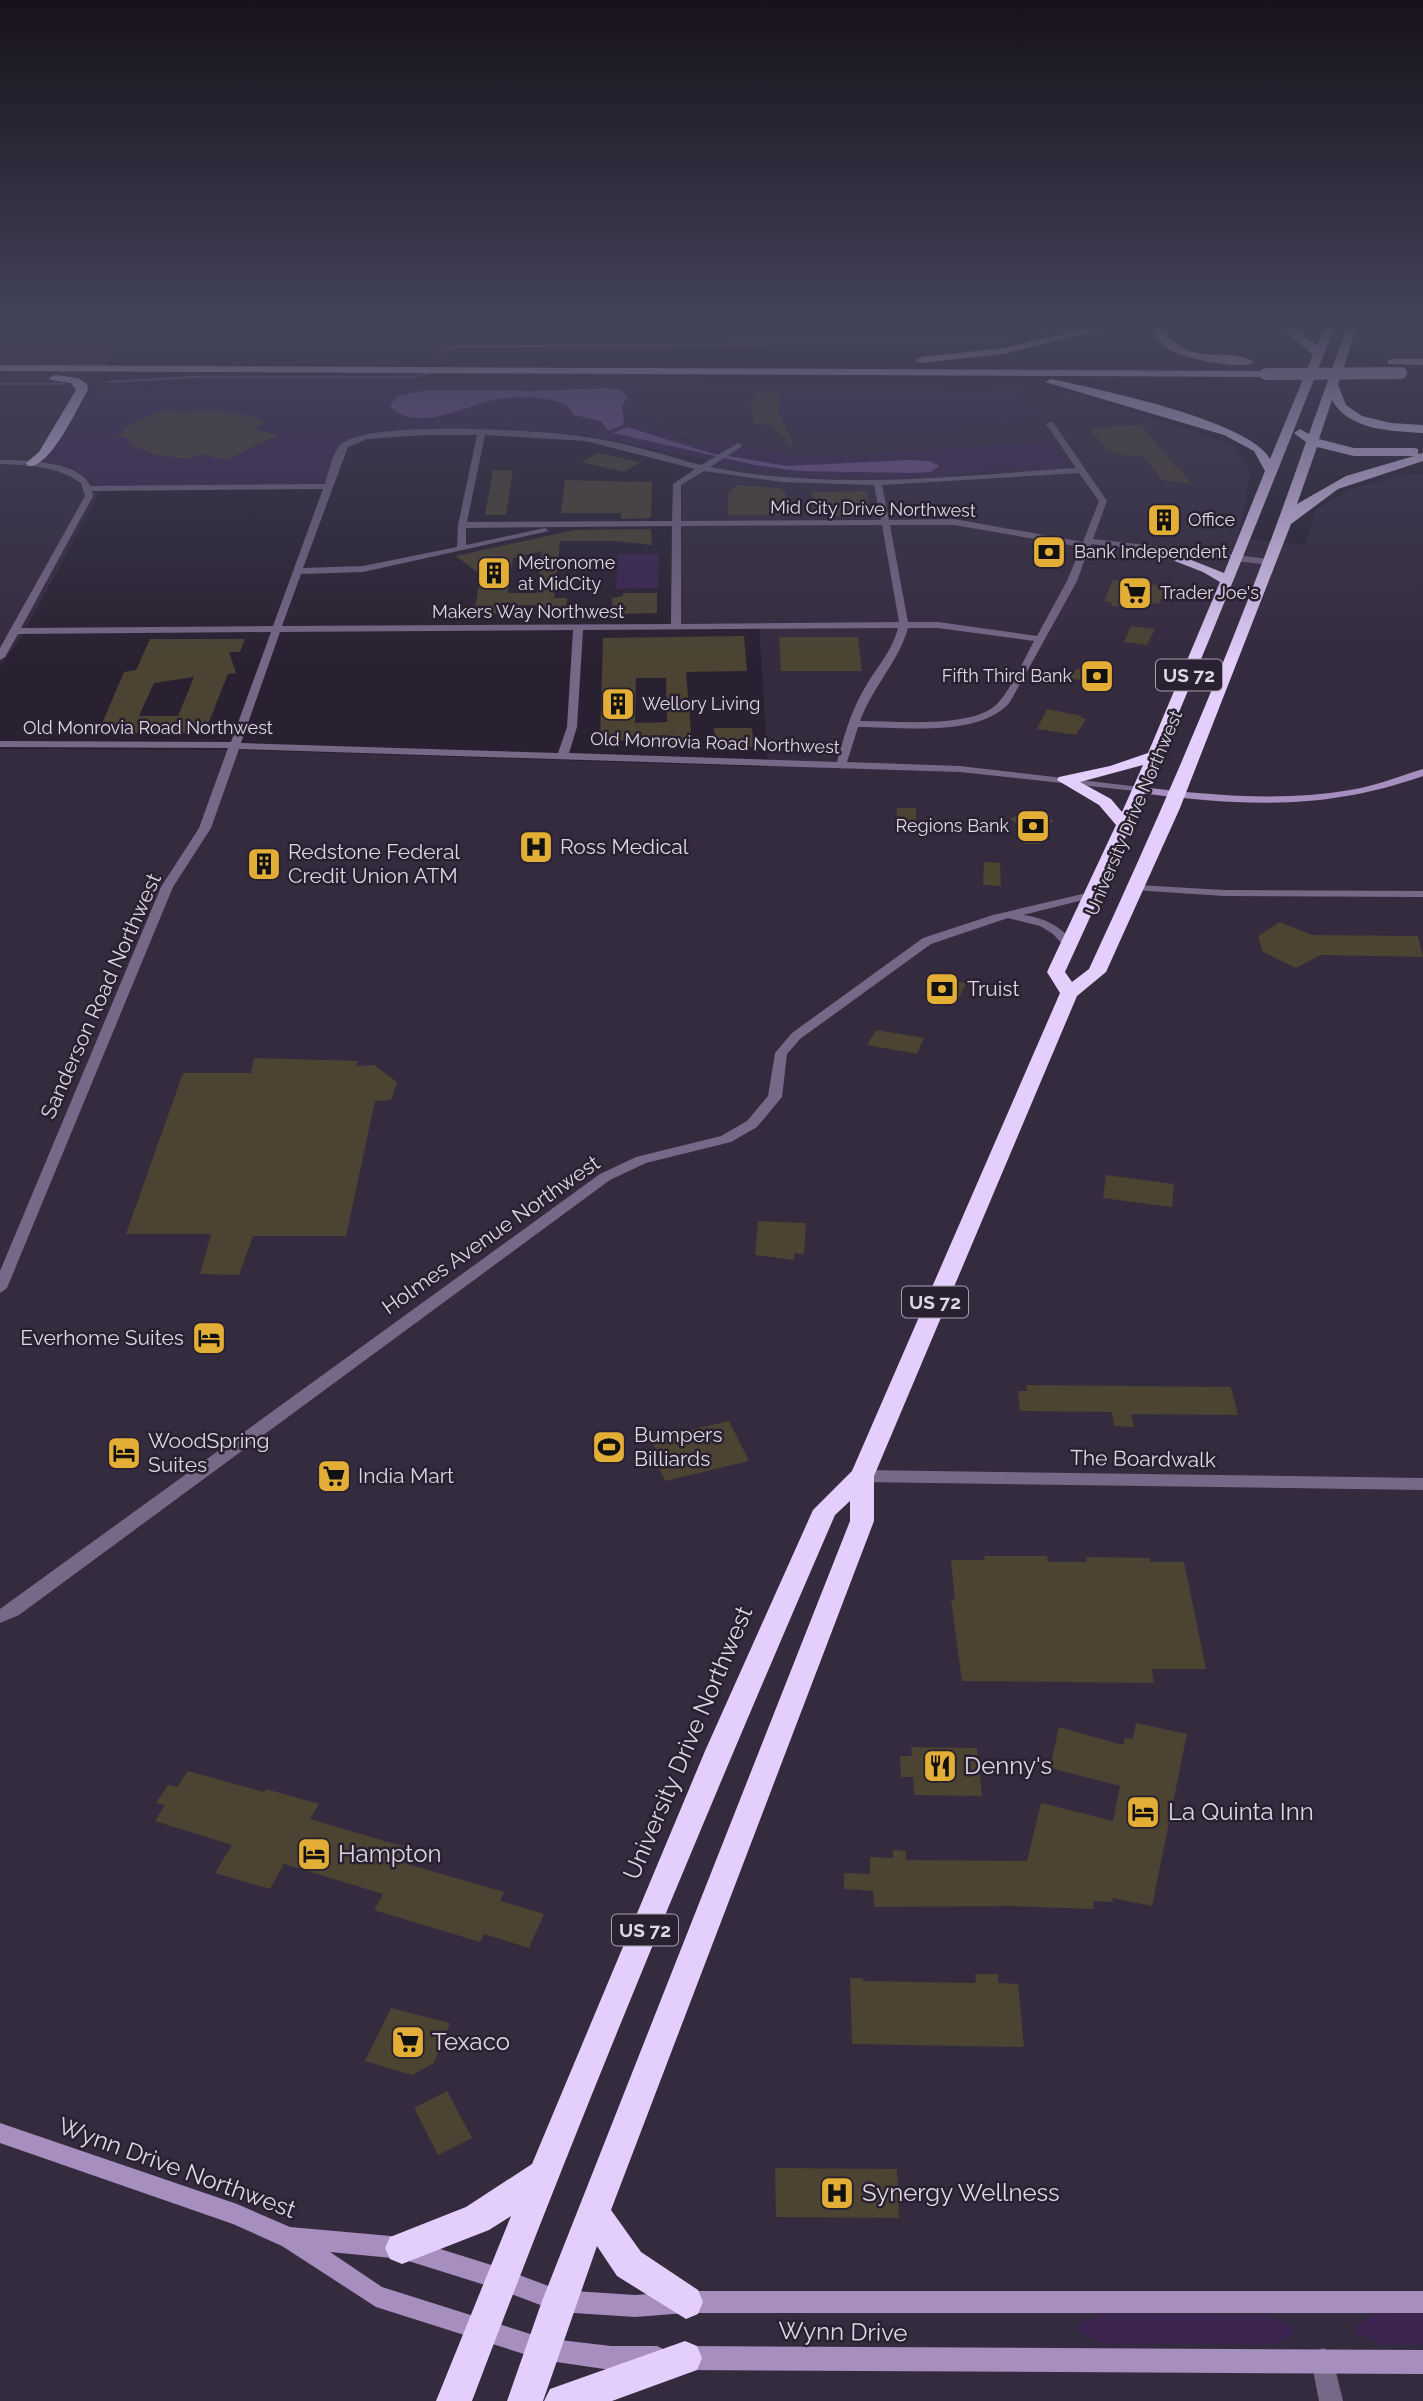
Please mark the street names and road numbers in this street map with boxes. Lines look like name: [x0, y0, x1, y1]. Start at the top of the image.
street label: Mid City Drive Northwest: [770, 496, 976, 521]
street label: Makers Way Northwest: [432, 601, 624, 622]
road number: US 72: [1156, 660, 1222, 690]
street label: University Drive Northwest: [1081, 707, 1186, 919]
street label: Old Monrovia Road Northwest: [23, 717, 273, 738]
street label: Old Monrovia Road Northwest: [590, 728, 840, 757]
street label: Sanderson Road Northwest: [35, 869, 166, 1123]
street label: Holmes Avenue Northwest: [377, 1150, 604, 1319]
road number: US 72: [902, 1286, 968, 1318]
street label: The Boardwalk: [1070, 1445, 1216, 1472]
street label: University Drive Northwest: [617, 1602, 758, 1884]
road number: US 72: [612, 1914, 678, 1946]
street label: Wynn Drive Northwest: [54, 2111, 300, 2224]
street label: Wynn Drive: [778, 2316, 908, 2347]

